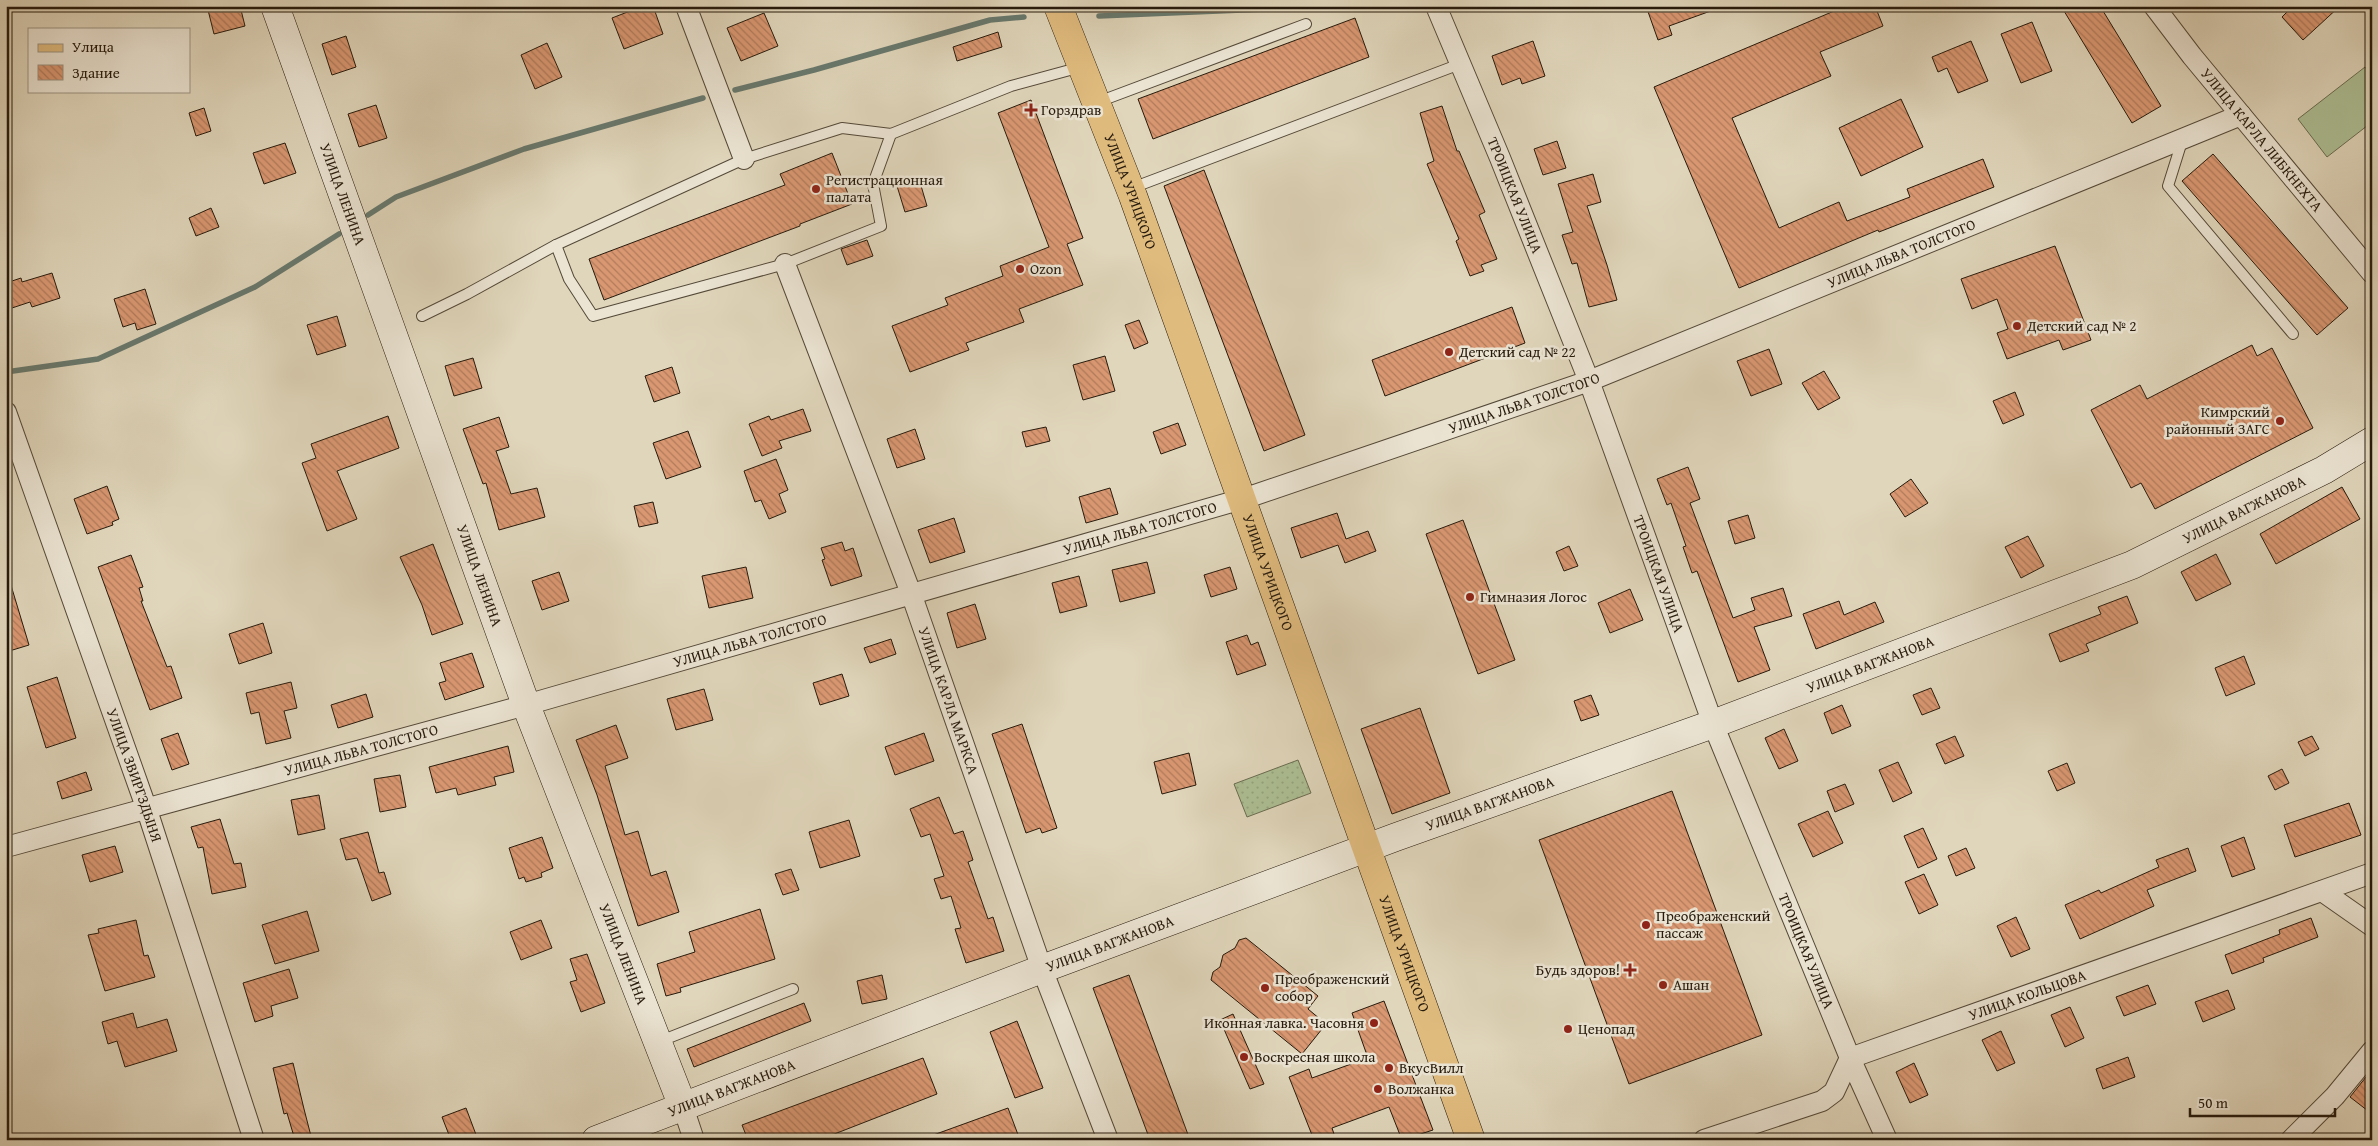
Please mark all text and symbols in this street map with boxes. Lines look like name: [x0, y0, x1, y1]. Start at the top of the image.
legend: [28, 28, 190, 92]
text: Улица: [72, 36, 115, 57]
text: Здание: [72, 62, 120, 83]
street label: УЛИЦА КАРЛА ЛИБКНЕХТА: [2196, 63, 2328, 216]
place label: Горздрав: [1041, 99, 1101, 120]
marker: Горздрав: [1025, 104, 1037, 116]
street label: УЛИЦА УРИЦКОГО: [1099, 130, 1162, 252]
street label: ТРОИЦКАЯ УЛИЦА: [1482, 134, 1548, 256]
street label: УЛИЦА ЛЕНИНА: [315, 140, 371, 248]
place label: Регистрационная палата: [826, 169, 943, 207]
marker: Регистрационная палата: [810, 183, 822, 195]
street label: УЛИЦА ЛЬВА ТОЛСТОГО: [1824, 213, 1979, 293]
place label: Ozon: [1030, 258, 1062, 279]
marker: Ozon: [1014, 263, 1026, 275]
place label: Детский сад № 2: [2026, 315, 2136, 336]
marker: Детский сад № 2: [2011, 320, 2023, 332]
place label: Детский сад № 22: [1458, 341, 1576, 362]
marker: Детский сад № 22: [1443, 346, 1455, 358]
street label: УЛИЦА ЛЬВА ТОЛСТОГО: [1445, 367, 1603, 438]
place label: Кимрский районный ЗАГС: [2166, 401, 2270, 439]
marker: Кимрский районный ЗАГС: [2274, 415, 2286, 427]
street label: УЛИЦА ВАГЖАНОВА: [2179, 470, 2309, 549]
street label: УЛИЦА ЛЬВА ТОЛСТОГО: [1061, 496, 1219, 560]
street label: УЛИЦА УРИЦКОГО: [1238, 511, 1299, 633]
street label: ТРОИЦКАЯ УЛИЦА: [1628, 512, 1690, 635]
street label: УЛИЦА ЛЕНИНА: [452, 521, 508, 629]
place label: Гимназия Логос: [1480, 586, 1587, 607]
marker: Гимназия Логос: [1464, 591, 1476, 603]
street label: УЛИЦА ЛЬВА ТОЛСТОГО: [671, 608, 829, 672]
street label: УЛИЦА КАРЛА МАРКСА: [913, 624, 984, 777]
street label: УЛИЦА ВАГЖАНОВА: [1803, 630, 1937, 698]
street label: УЛИЦА ЗВИРГЗДЫНЯ: [102, 705, 168, 845]
street label: УЛИЦА ЛЬВА ТОЛСТОГО: [281, 719, 440, 781]
street label: УЛИЦА ВАГЖАНОВА: [1423, 771, 1557, 836]
street label: ТРОИЦКАЯ УЛИЦА: [1773, 890, 1840, 1012]
street label: УЛИЦА УРИЦКОГО: [1374, 892, 1435, 1015]
street label: УЛИЦА ЛЕНИНА: [594, 900, 653, 1008]
place label: Преображенский пассаж: [1656, 905, 1771, 943]
street label: УЛИЦА ВАГЖАНОВА: [1043, 910, 1176, 977]
marker: Преображенский пассаж: [1640, 919, 1652, 931]
place label: Будь здоров!: [1536, 959, 1620, 980]
marker: Будь здоров!: [1624, 964, 1636, 976]
street label: УЛИЦА КОЛЬЦОВА: [1965, 964, 2089, 1025]
place label: Преображенский собор: [1275, 968, 1390, 1006]
place label: Ашан: [1673, 974, 1710, 995]
marker: Ашан: [1657, 979, 1669, 991]
marker: Преображенский собор: [1259, 982, 1271, 994]
place label: Иконная лавка. Часовня: [1204, 1012, 1364, 1033]
marker: Иконная лавка. Часовня: [1368, 1017, 1380, 1029]
place label: Ценопад: [1578, 1018, 1635, 1039]
marker: Ценопад: [1562, 1023, 1574, 1035]
place label: Воскресная школа: [1254, 1046, 1376, 1067]
marker: Воскресная школа: [1238, 1051, 1250, 1063]
street label: УЛИЦА ВАГЖАНОВА: [664, 1054, 798, 1122]
place label: ВкусВилл: [1399, 1057, 1464, 1078]
marker: ВкусВилл: [1383, 1062, 1395, 1074]
place label: Волжанка: [1388, 1078, 1455, 1099]
marker: Волжанка: [1372, 1083, 1384, 1095]
scale bar: [2190, 1086, 2336, 1118]
text: 50 m: [2198, 1092, 2229, 1113]

